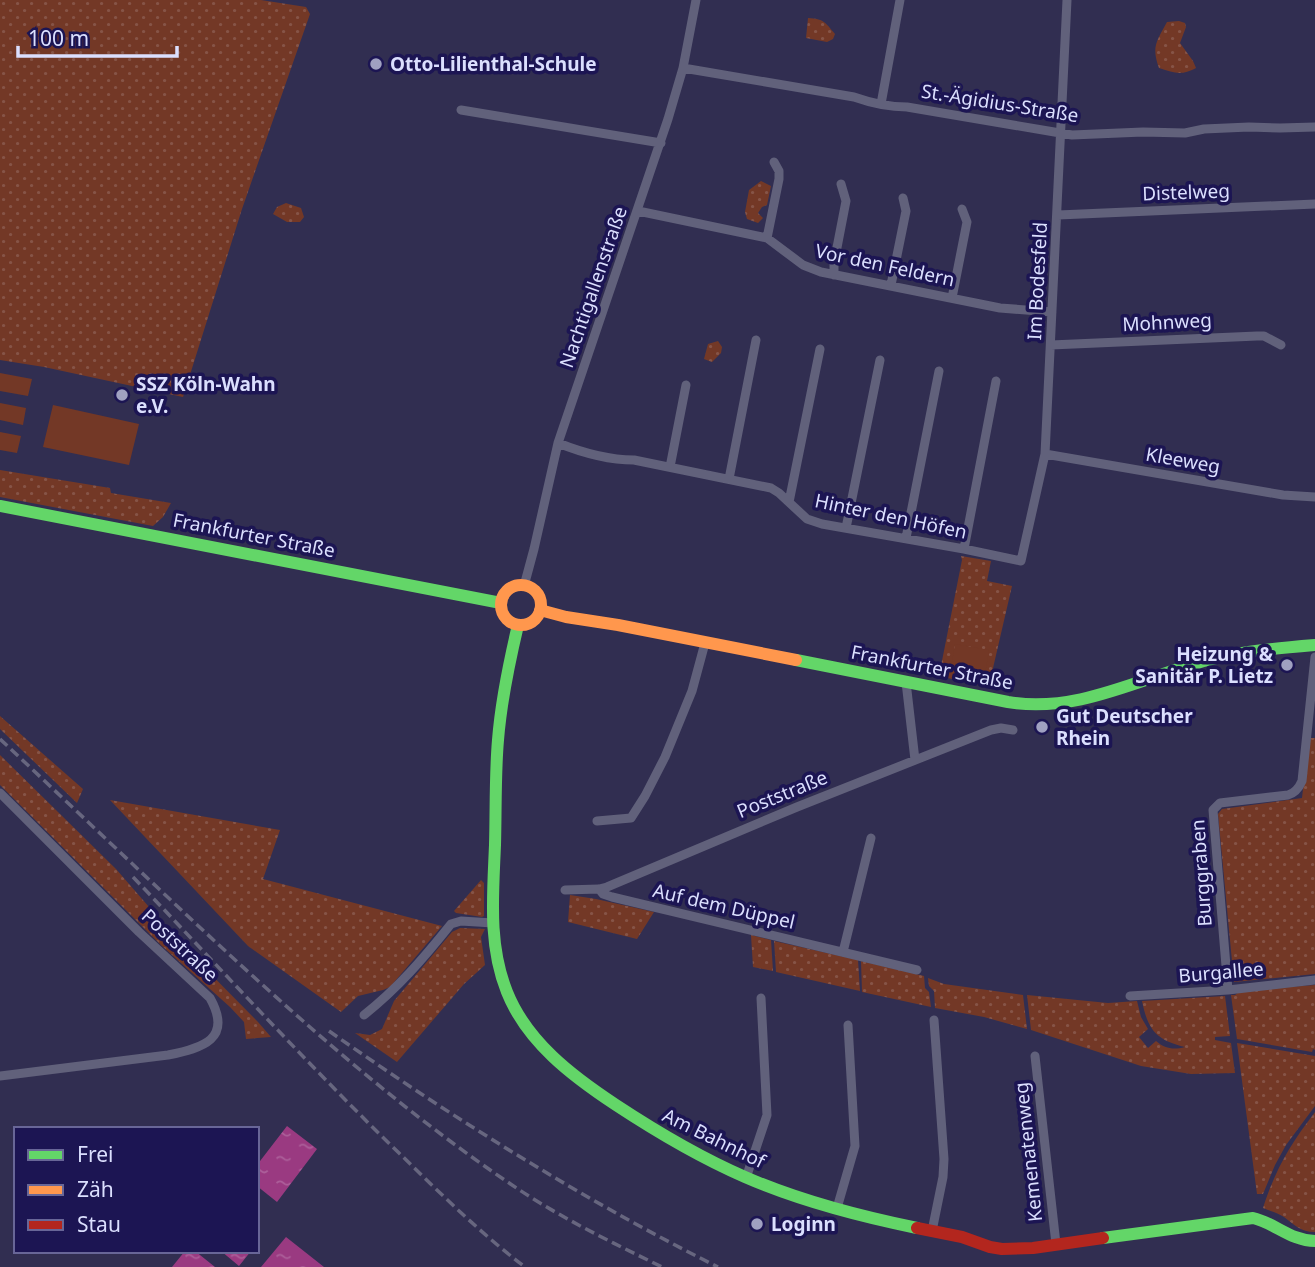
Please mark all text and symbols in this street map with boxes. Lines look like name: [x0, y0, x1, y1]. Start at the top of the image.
scale bar: [18, 14, 177, 58]
text: 100 m: [28, 24, 89, 52]
place label: Otto-Lilienthal-Schule: [390, 51, 597, 77]
marker: Otto-Lilienthal-Schule: [368, 56, 384, 72]
street label: St.-Ägidius-Straße: [919, 78, 1081, 128]
street label: Distelweg: [1142, 177, 1230, 207]
street label: Nachtigallenstraße: [553, 203, 633, 371]
street label: Im Bodesfeld: [1021, 221, 1053, 341]
street label: Vor den Feldern: [813, 238, 957, 292]
street label: Mohnweg: [1122, 307, 1212, 337]
place label: SSZ Köln-Wahn e.V.: [136, 371, 276, 419]
marker: SSZ Köln-Wahn e.V.: [114, 387, 130, 403]
street label: Kleeweg: [1144, 441, 1222, 479]
street label: Hinter den Höfen: [813, 487, 969, 545]
street label: Frankfurter Straße: [171, 507, 337, 563]
street label: Frankfurter Straße: [849, 639, 1015, 695]
place label: Heizung & Sanitär P. Lietz: [1135, 641, 1274, 689]
marker: Heizung & Sanitär P. Lietz: [1279, 657, 1295, 673]
place label: Gut Deutscher Rhein: [1056, 703, 1193, 751]
marker: Gut Deutscher Rhein: [1034, 719, 1050, 735]
street label: Poststraße: [733, 764, 831, 824]
street label: Burggraben: [1184, 819, 1218, 927]
street label: Auf dem Düppel: [650, 877, 798, 935]
street label: Poststraße: [136, 903, 224, 987]
street label: Burgallee: [1177, 955, 1265, 989]
street label: Kemenatenweg: [1008, 1081, 1048, 1223]
street label: Am Bahnhof: [658, 1102, 771, 1175]
legend: [14, 1127, 259, 1253]
text: Frei: [77, 1140, 113, 1168]
text: Zäh: [77, 1175, 114, 1203]
text: Stau: [77, 1210, 121, 1238]
place label: Loginn: [771, 1211, 836, 1237]
marker: Loginn: [749, 1216, 765, 1232]

